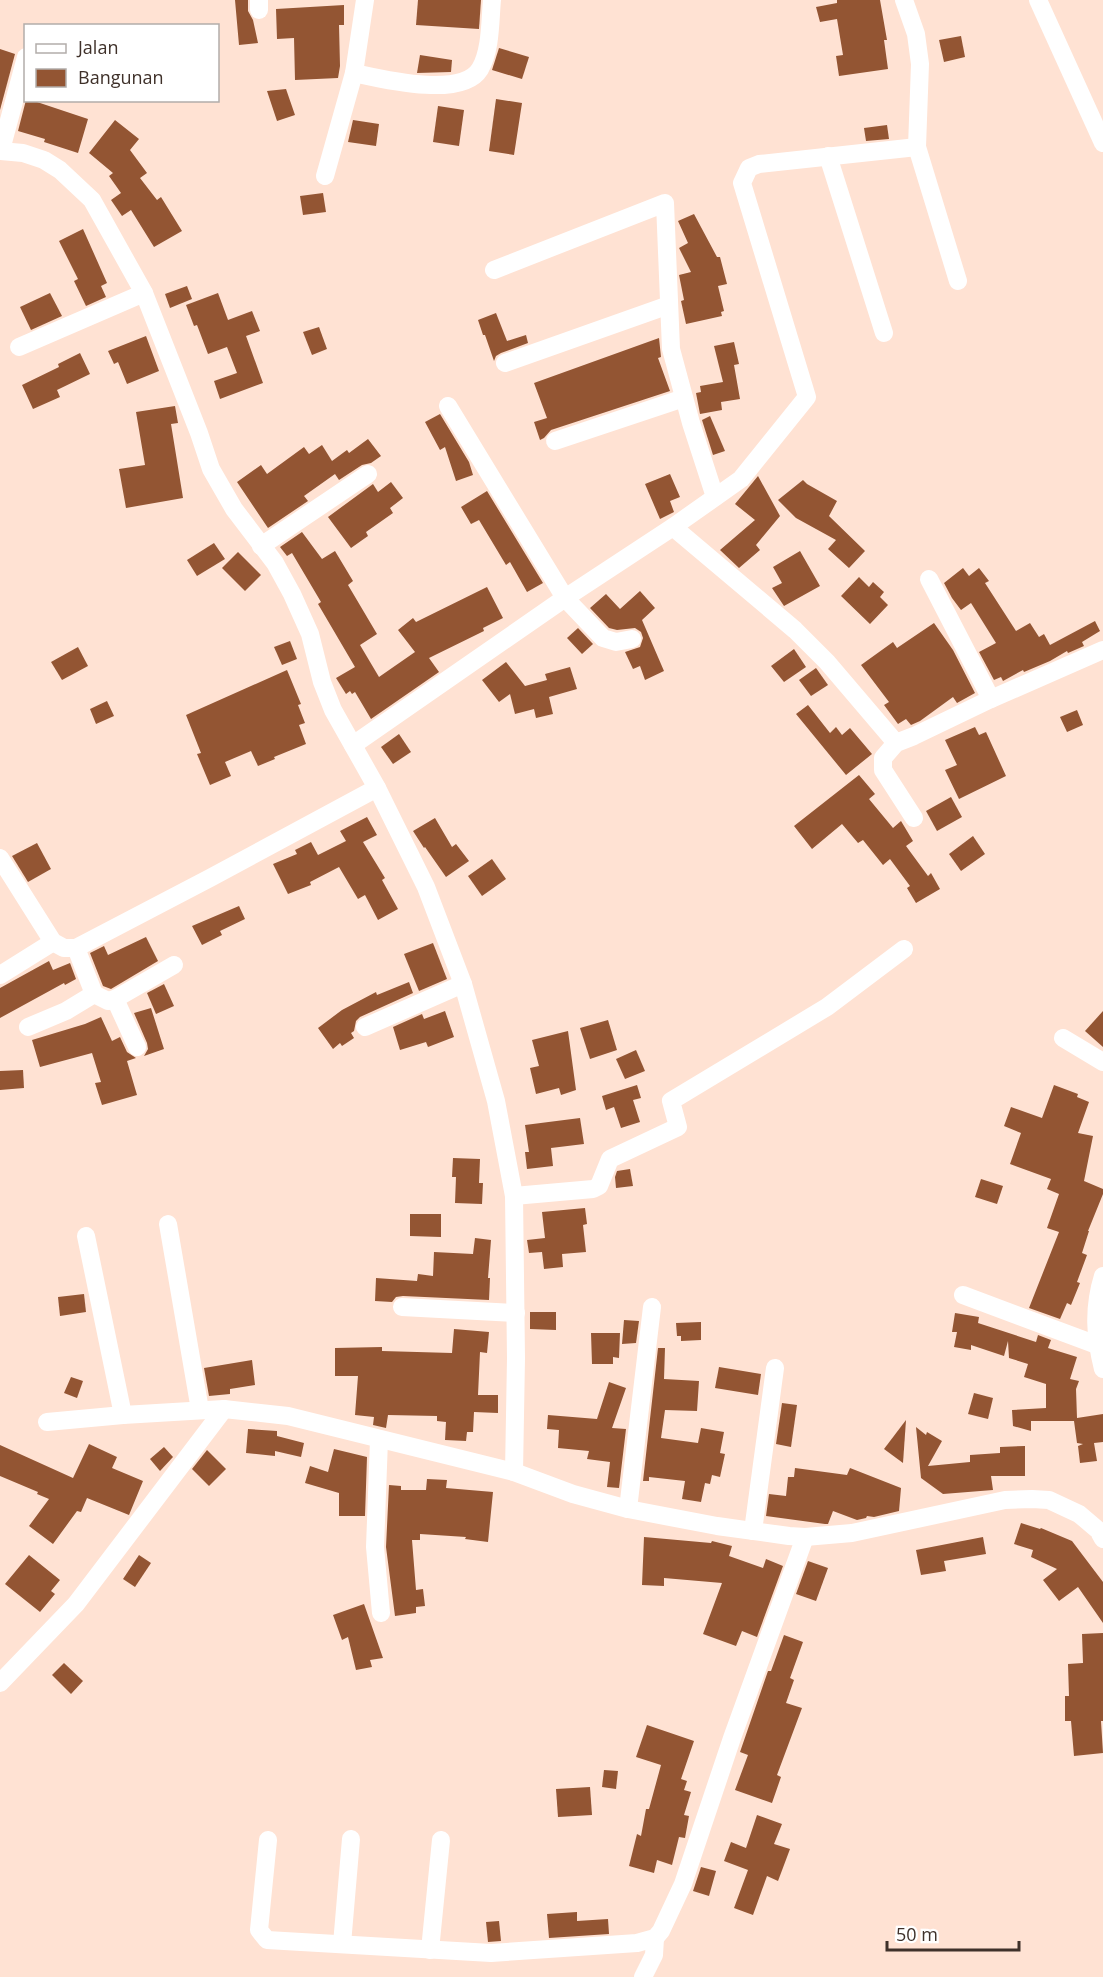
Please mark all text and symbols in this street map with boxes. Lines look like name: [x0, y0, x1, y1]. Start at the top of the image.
legend: [24, 24, 219, 102]
text: Jalan: [76, 35, 118, 59]
text: Bangunan: [78, 65, 164, 89]
scale bar: [887, 1914, 1019, 1952]
text: 50 m: [896, 1922, 938, 1946]

